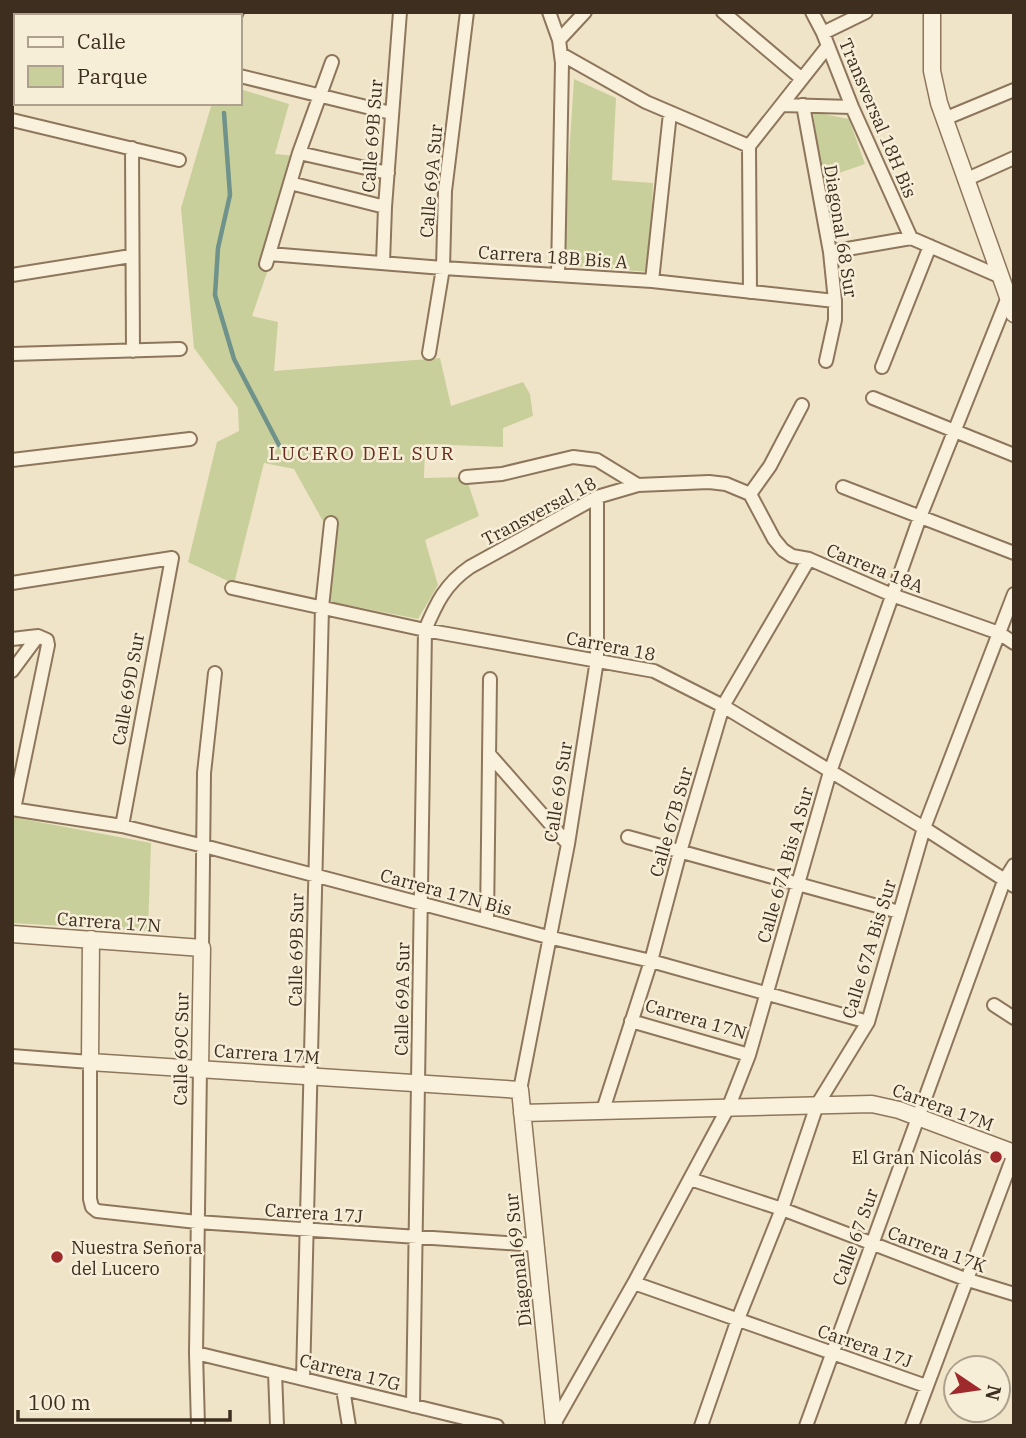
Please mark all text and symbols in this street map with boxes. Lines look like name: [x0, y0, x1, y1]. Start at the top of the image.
legend: [14, 14, 242, 105]
text: Calle: [77, 27, 126, 55]
street label: Transversal 18H Bis: [834, 35, 922, 201]
text: Parque: [77, 62, 147, 90]
street label: Calle 69B Sur: [357, 79, 387, 193]
street label: Calle 69A Sur: [415, 123, 447, 239]
street label: Diagonal 68 Sur: [819, 163, 863, 299]
street label: Carrera 18B Bis A: [477, 240, 629, 274]
district label: LUCERO DEL SUR: [269, 441, 455, 465]
street label: Transversal 18: [478, 471, 600, 551]
street label: Carrera 18A: [823, 538, 928, 598]
street label: Carrera 18: [564, 626, 658, 666]
street label: Calle 69D Sur: [107, 631, 149, 747]
street label: Calle 69 Sur: [539, 740, 577, 844]
street label: Calle 67B Sur: [644, 764, 698, 880]
street label: Calle 67A Bis A Sur: [752, 784, 818, 946]
street label: Carrera 17N Bis: [378, 863, 514, 921]
street label: Calle 67A Bis Sur: [837, 877, 901, 1021]
street label: Calle 69B Sur: [284, 893, 308, 1007]
street label: Carrera 17N: [56, 907, 162, 937]
street label: Calle 69A Sur: [390, 942, 414, 1056]
street label: Calle 69C Sur: [169, 992, 193, 1106]
street label: Carrera 17N: [643, 994, 749, 1044]
street label: Carrera 17M: [213, 1039, 321, 1069]
street label: Carrera 17M: [889, 1078, 997, 1136]
place label: El Gran Nicolás: [851, 1146, 982, 1169]
marker: El Gran Nicolás: [988, 1149, 1004, 1165]
street label: Calle 67 Sur: [827, 1185, 883, 1289]
street label: Diagonal 69 Sur: [500, 1192, 536, 1328]
street label: Carrera 17J: [264, 1198, 364, 1228]
street label: Carrera 17K: [885, 1221, 990, 1278]
place label: Nuestra Señora del Lucero: [71, 1236, 203, 1280]
marker: Nuestra Señora del Lucero: [49, 1249, 65, 1265]
street label: Carrera 17J: [815, 1319, 915, 1373]
street label: Carrera 17G: [297, 1348, 403, 1396]
north arrow: [942, 1354, 1012, 1424]
scale bar: [18, 1378, 229, 1422]
text: N: [980, 1383, 1007, 1403]
text: 100 m: [28, 1388, 91, 1416]

